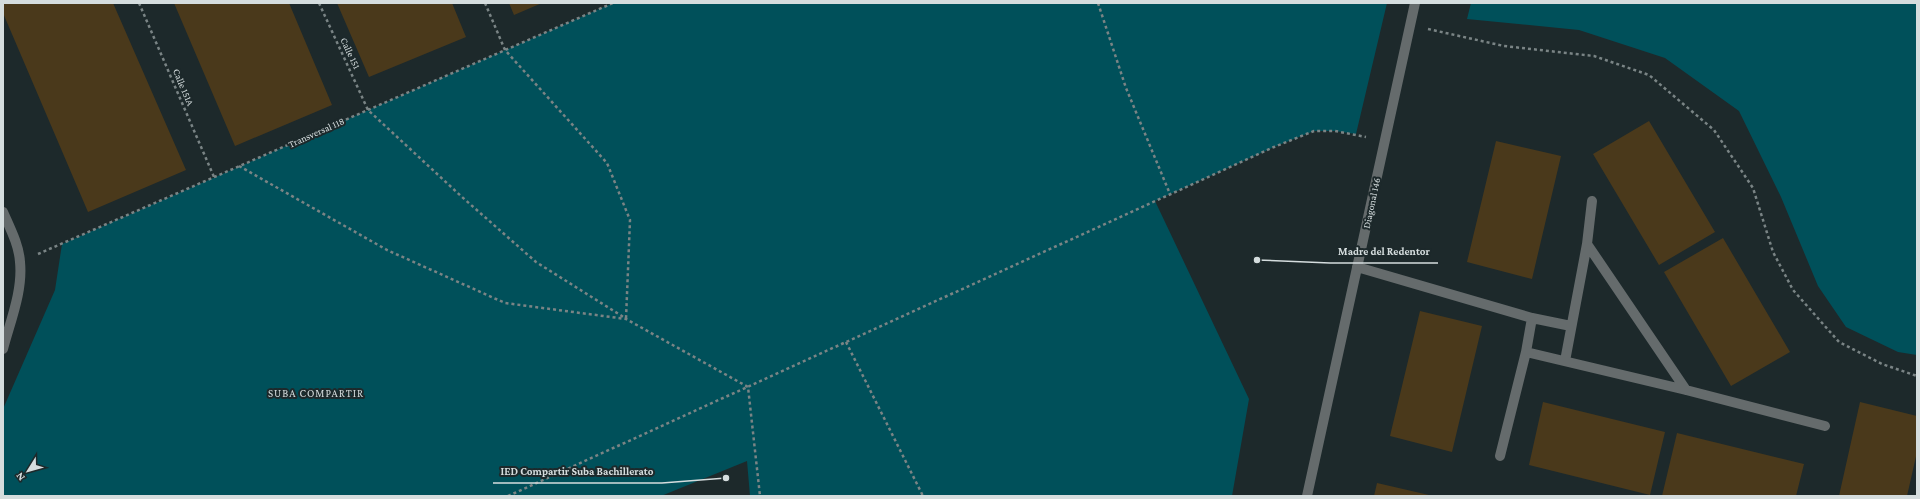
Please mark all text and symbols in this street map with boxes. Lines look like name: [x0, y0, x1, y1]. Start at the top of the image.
street label: Calle 151: [339, 36, 363, 71]
street label: Calle 151A: [171, 67, 196, 108]
street label: Transversal 118: [286, 115, 346, 150]
street label: Diagonal 146: [1361, 177, 1382, 230]
callout: Madre del Redentor: [1330, 240, 1438, 263]
text: Madre del Redentor: [1338, 245, 1430, 257]
district label: SUBA COMPARTIR: [268, 387, 364, 399]
north arrow: [8, 451, 48, 491]
callout: IED Compartir Suba Bachillerato: [493, 460, 662, 483]
text: IED Compartir Suba Bachillerato: [501, 465, 654, 477]
text: N: [13, 470, 27, 484]

